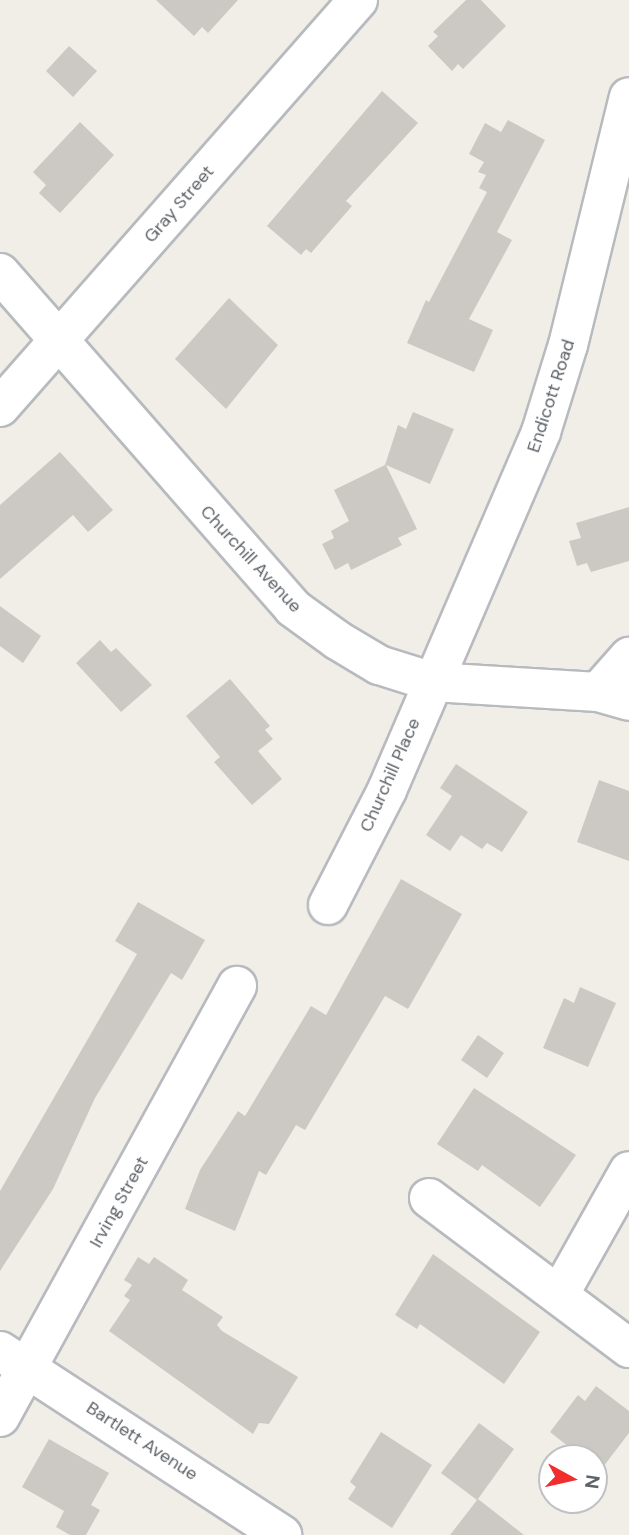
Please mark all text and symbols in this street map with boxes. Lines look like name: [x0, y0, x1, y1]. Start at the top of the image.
street label: Gray Street: [139, 161, 219, 247]
street label: Endicott Road: [523, 337, 579, 455]
street label: Churchill Avenue: [196, 501, 306, 617]
street label: Churchill Place: [355, 715, 425, 835]
street label: Irving Street: [85, 1153, 153, 1251]
street label: Bartlett Avenue: [82, 1397, 202, 1485]
north arrow: [538, 1444, 608, 1514]
text: N: [579, 1473, 606, 1490]

